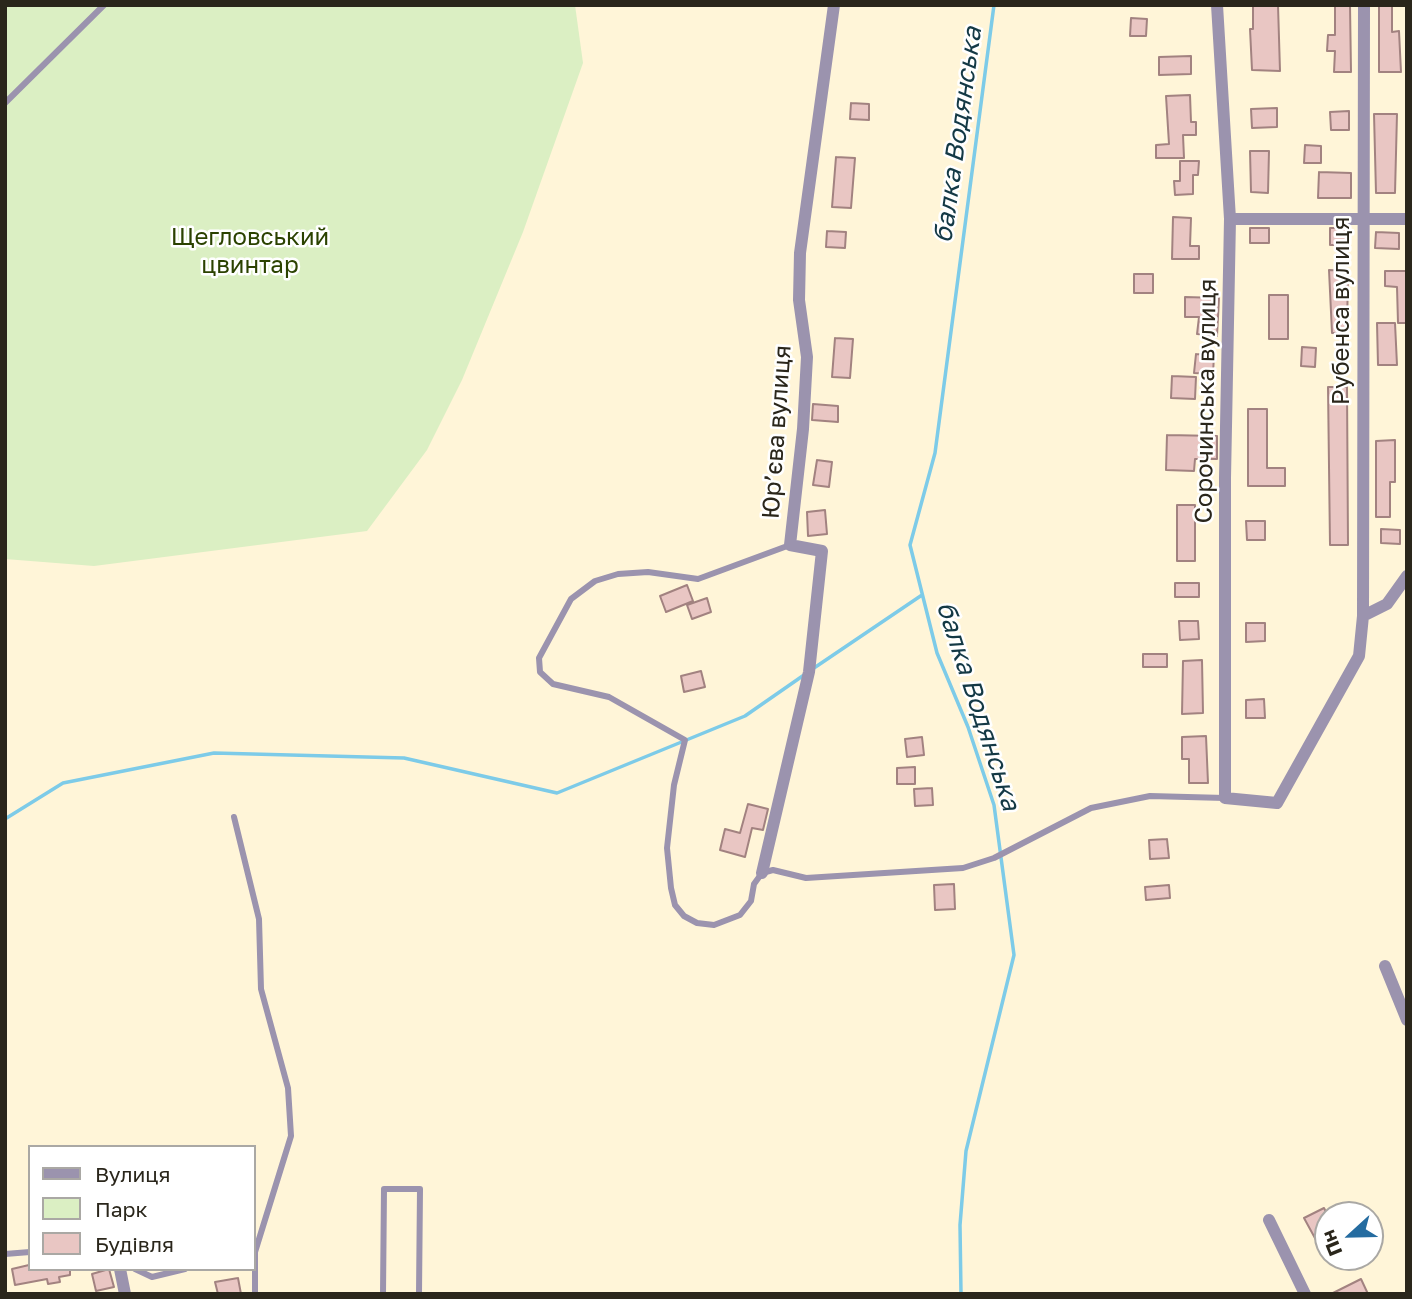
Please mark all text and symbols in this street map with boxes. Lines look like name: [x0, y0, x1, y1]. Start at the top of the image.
water label: балка Водянська: [927, 25, 989, 245]
street label: Рубенса вулиця: [1327, 217, 1355, 405]
park label: Щегловський цвинтар: [171, 223, 329, 279]
street label: Сорочинська вулиця: [1189, 278, 1223, 524]
street label: Юр’єва вулиця: [757, 344, 797, 520]
water label: балка Водянська: [929, 598, 1027, 814]
legend: [28, 1145, 256, 1271]
text: Вулиця: [95, 1161, 171, 1187]
text: Парк: [95, 1196, 148, 1222]
north arrow: [1314, 1201, 1384, 1271]
text: Пн: [1315, 1227, 1346, 1260]
text: Будівля: [95, 1231, 174, 1257]

